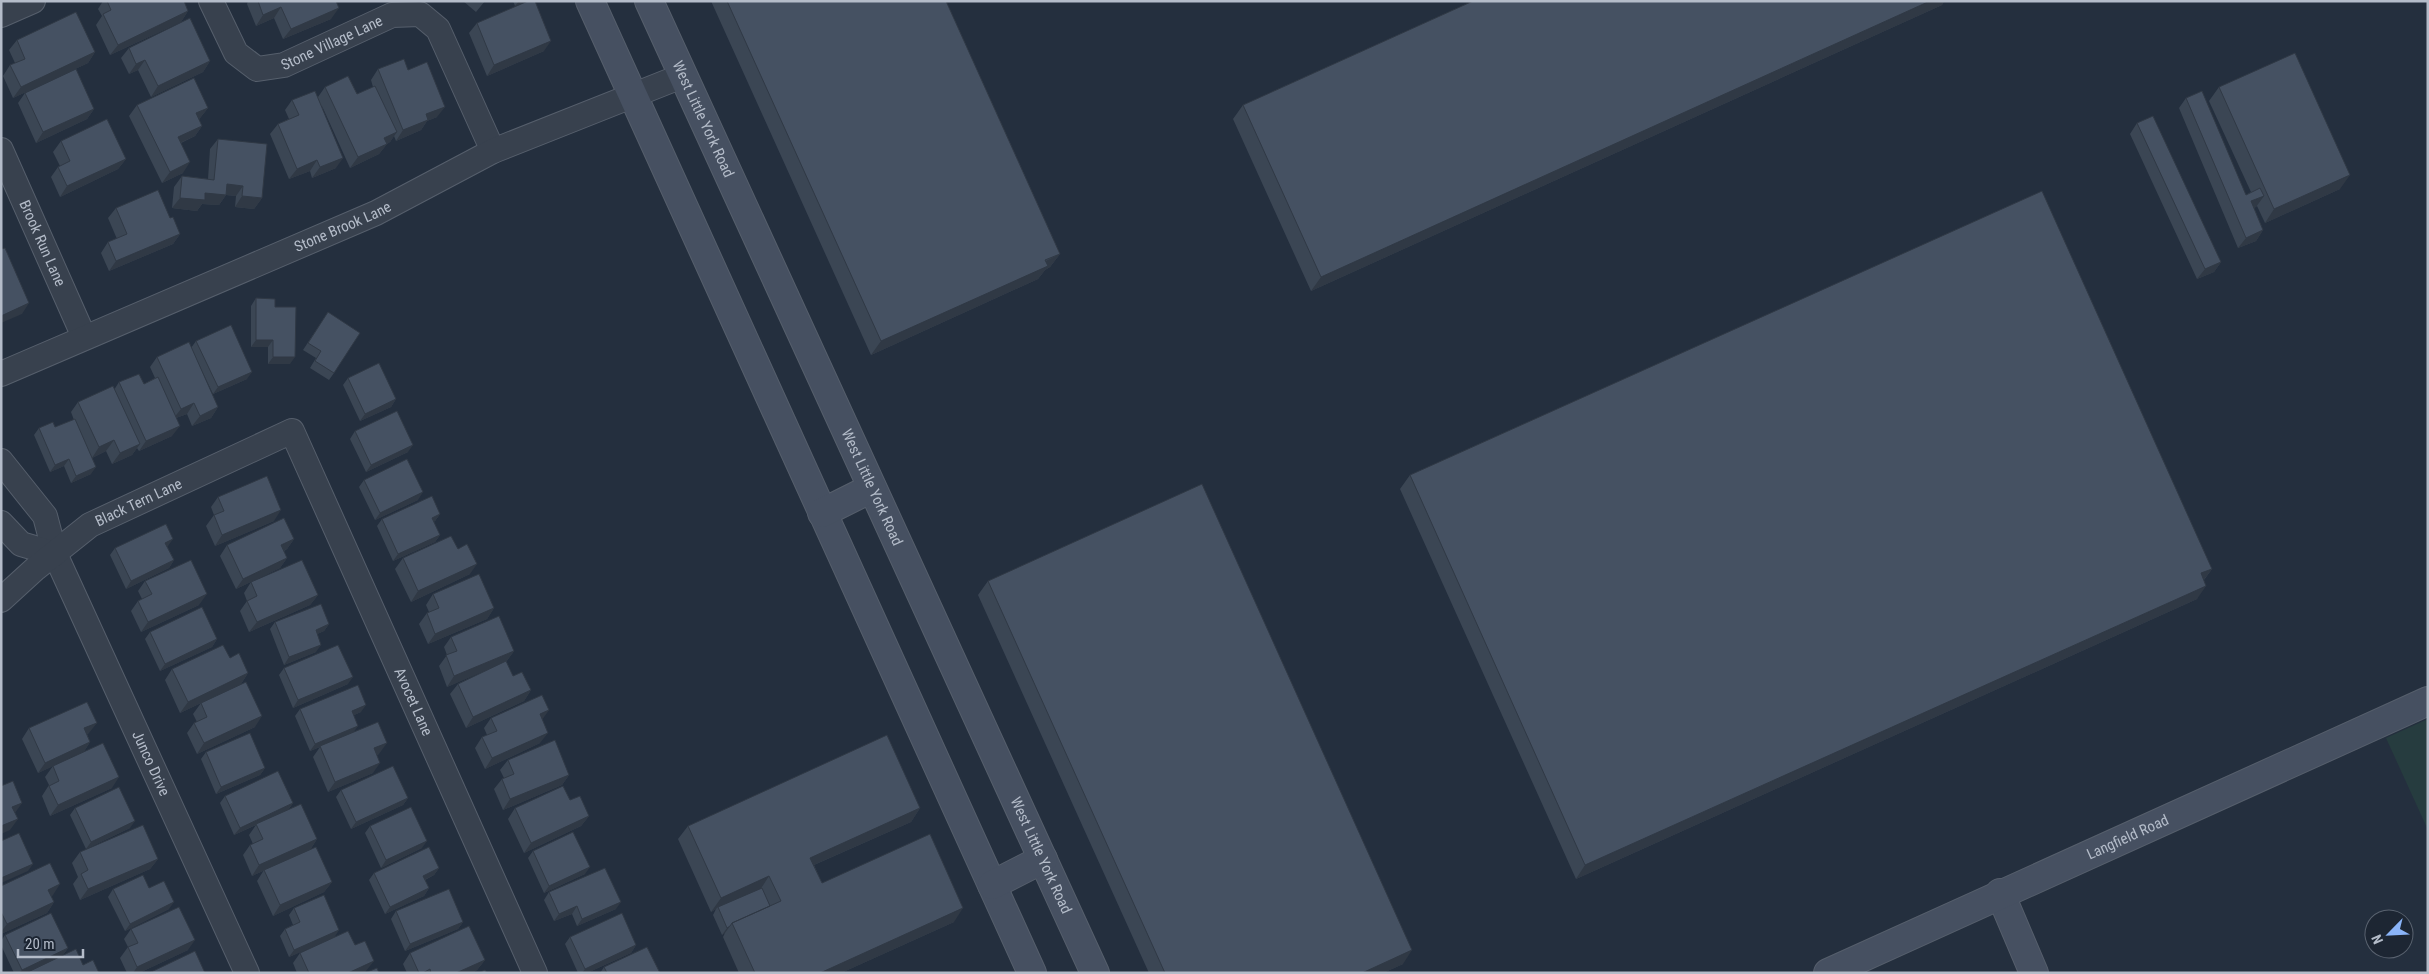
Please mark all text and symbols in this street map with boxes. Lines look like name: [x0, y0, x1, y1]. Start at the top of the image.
street label: Stone Village Lane: [278, 12, 385, 74]
street label: West Little York Road: [669, 58, 738, 180]
street label: Brook Run Lane: [15, 197, 69, 289]
street label: Stone Brook Lane: [292, 198, 394, 256]
street label: West Little York Road: [838, 426, 907, 548]
street label: Black Tern Lane: [92, 474, 185, 530]
street label: Avocet Lane: [390, 665, 436, 739]
street label: Junco Drive: [128, 728, 174, 799]
street label: West Little York Road: [1007, 794, 1076, 917]
street label: Langfield Road: [2084, 811, 2171, 864]
north arrow: [2364, 909, 2414, 959]
scale bar: [18, 926, 82, 958]
text: N: [2368, 932, 2386, 946]
text: 20 m: [25, 935, 55, 953]

